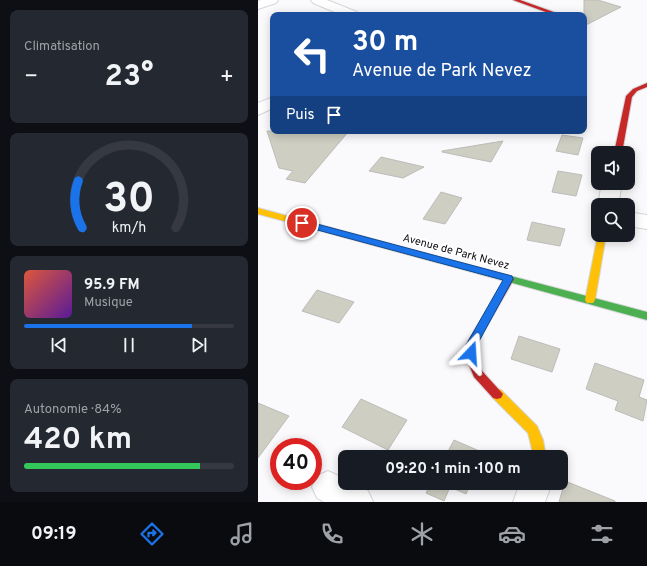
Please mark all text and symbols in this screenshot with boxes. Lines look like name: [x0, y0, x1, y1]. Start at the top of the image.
text: 30 m: [352, 25, 418, 61]
icon: left: [286, 28, 338, 80]
text: Climatisation: [24, 39, 100, 55]
text: 23°: [105, 59, 153, 96]
text: Avenue de Park Nevez: [352, 60, 532, 83]
text: −: [24, 64, 38, 91]
text: +: [220, 64, 234, 91]
icon: arrive: [323, 104, 345, 126]
text: Puis: [286, 106, 315, 125]
map controls: [591, 146, 635, 242]
button: sound: [591, 146, 635, 190]
text: 30: [103, 173, 155, 226]
button: search: [591, 198, 635, 242]
pin: [285, 206, 319, 240]
icon: arrive: [291, 212, 313, 234]
text: km/h: [112, 218, 146, 236]
street label: Avenue de Park Nevez: [401, 231, 511, 273]
text: 95.9 FM: [84, 276, 140, 295]
text: Musique: [84, 295, 133, 311]
position arrow: [450, 332, 492, 374]
icon: previous: [48, 334, 70, 356]
icon: pause: [118, 334, 140, 356]
icon: next: [188, 334, 210, 356]
text: Autonomie · 84%: [24, 402, 122, 418]
text: 420 km: [24, 422, 132, 459]
speed limit sign: 40: [270, 438, 322, 490]
text: 09:20 · 1 min · 100 m: [385, 460, 521, 479]
icon: directions: [138, 520, 166, 548]
icon: music: [228, 520, 256, 548]
icon: phone: [318, 520, 346, 548]
icon: climate: [408, 520, 436, 548]
icon: car: [498, 520, 526, 548]
icon: filters: [588, 520, 616, 548]
text: 09:19: [31, 523, 77, 546]

